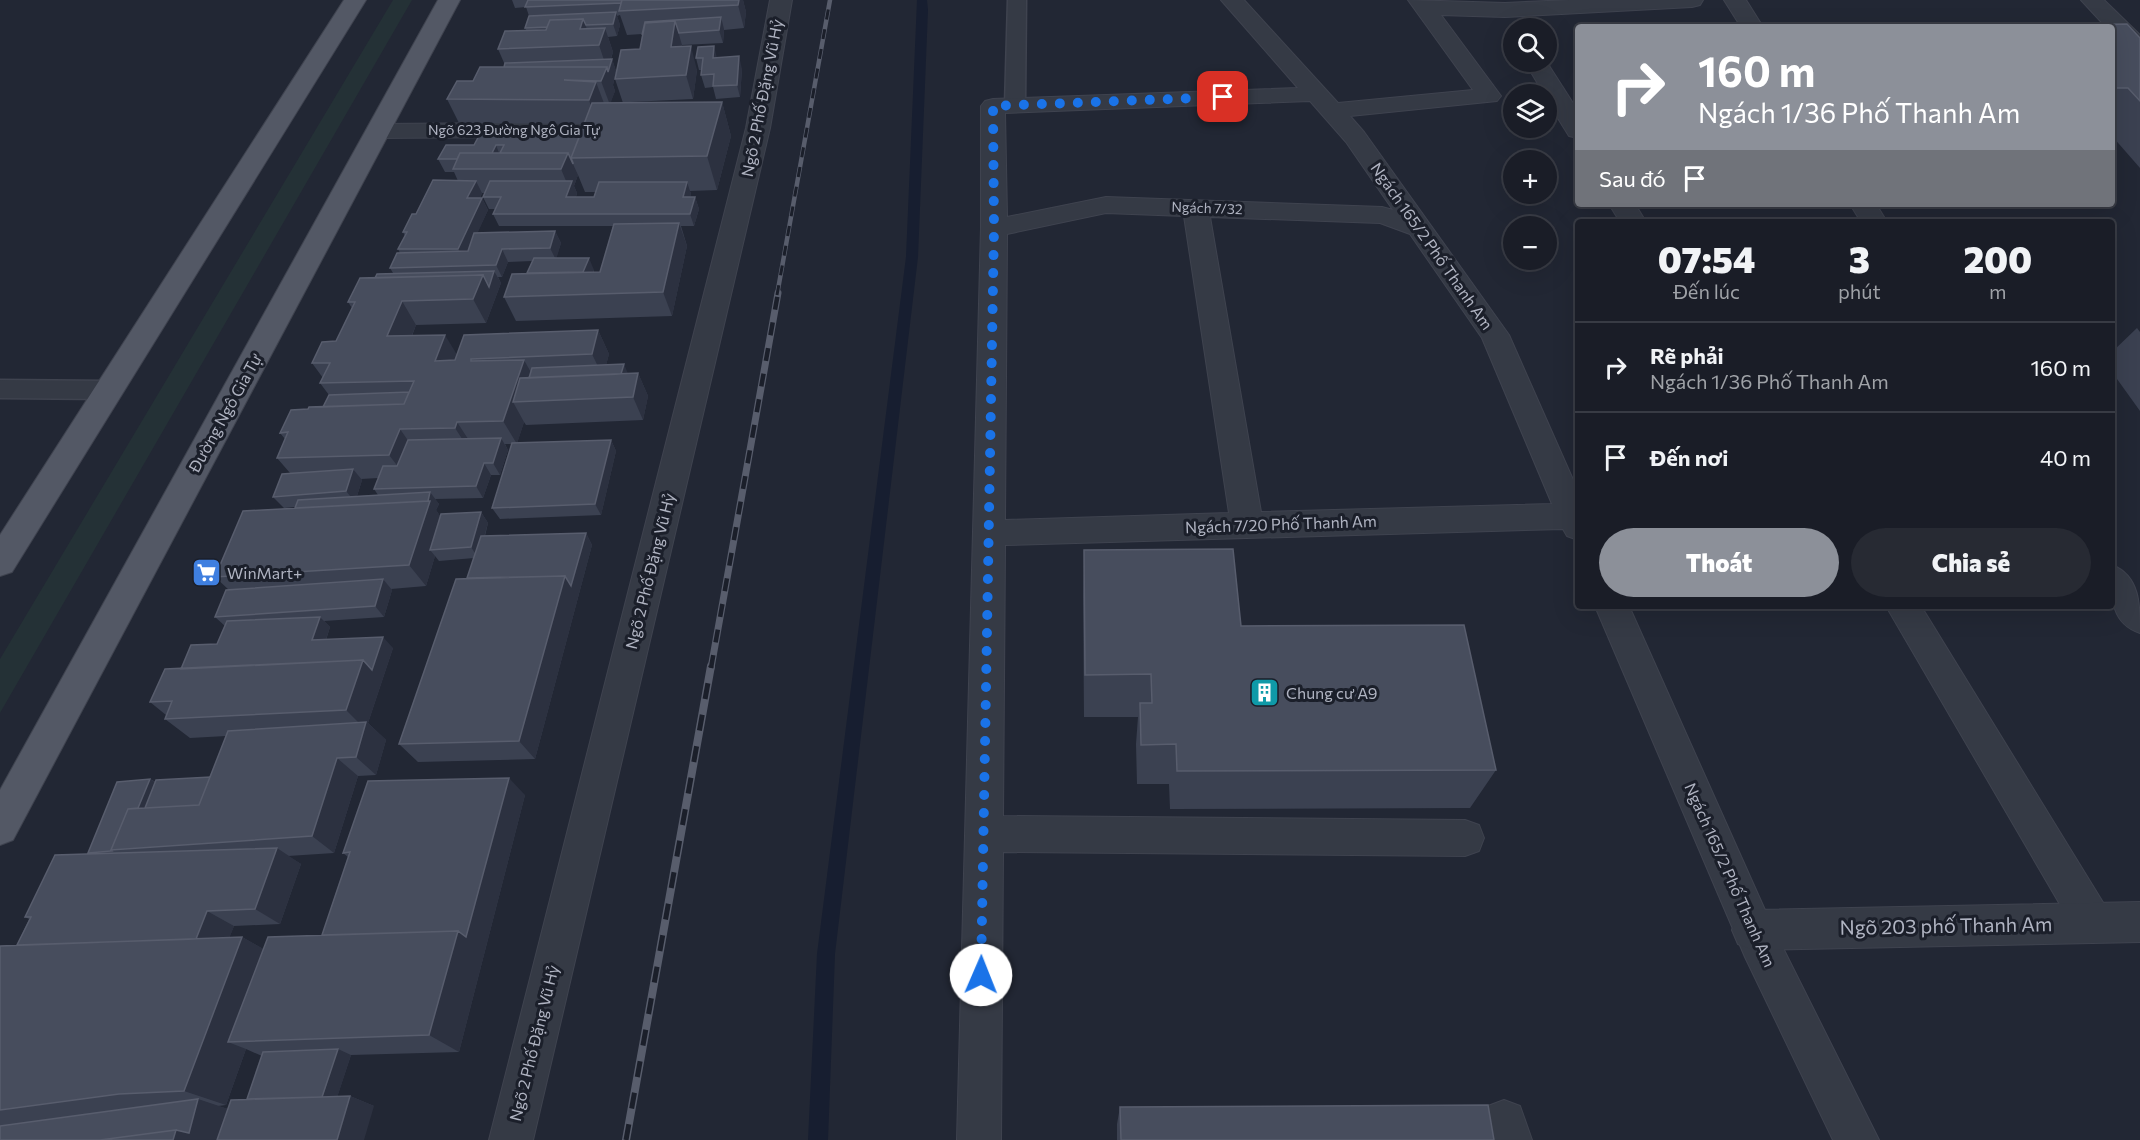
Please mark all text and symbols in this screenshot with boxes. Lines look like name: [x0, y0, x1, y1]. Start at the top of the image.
street label: Ngõ 2 Phố Đặng Vũ Hỷ: [737, 17, 786, 178]
map controls: [1503, 18, 1557, 270]
button: search: [1503, 18, 1557, 72]
text: 160 m: [1698, 44, 1816, 96]
icon: right: [1599, 48, 1677, 126]
pin: [1197, 71, 1248, 122]
icon: arrive: [1206, 80, 1239, 113]
button: layers: [1503, 84, 1557, 138]
text: Ngách 1/36 Phố Thanh Am: [1698, 96, 2020, 129]
street label: Ngõ 623 Đường Ngô Gia Tự: [428, 121, 600, 138]
button: +: [1503, 150, 1557, 204]
street label: Ngách 165/2 Phố Thanh Am: [1367, 159, 1497, 333]
icon: arrive: [1678, 162, 1711, 195]
text: Sau đó: [1599, 165, 1666, 192]
street label: Ngách 7/32: [1171, 198, 1243, 217]
button: −: [1503, 216, 1557, 270]
text: 07:54: [1658, 236, 1755, 280]
text: 3: [1849, 236, 1870, 280]
text: 200: [1963, 236, 2032, 280]
text: Đến lúc: [1673, 279, 1740, 303]
text: phút: [1838, 279, 1881, 303]
text: m: [1989, 279, 2007, 303]
text: Rẽ phải: [1650, 342, 1724, 369]
street label: Đường Ngô Gia Tự: [184, 349, 265, 476]
icon: right: [1599, 351, 1632, 384]
text: 160 m: [2030, 354, 2091, 381]
text: Ngách 1/36 Phố Thanh Am: [1650, 369, 1889, 393]
icon: arrive: [1599, 441, 1632, 474]
text: Đến nơi: [1650, 444, 1728, 471]
text: 40 m: [2040, 444, 2091, 471]
street label: Ngõ 2 Phố Đặng Vũ Hỷ: [621, 491, 678, 651]
street label: Ngách 7/20 Phố Thanh Am: [1185, 511, 1377, 536]
button: Thoát: [1599, 528, 1839, 597]
button: Chia sẻ: [1851, 528, 2091, 597]
supermarket icon: WinMart+: [190, 557, 222, 589]
place label: WinMart+: [227, 563, 303, 582]
building icon: Chung cư A9: [1249, 677, 1281, 709]
place label: Chung cư A9: [1286, 683, 1378, 702]
street label: Ngách 165/2 Phố Thanh Am: [1681, 780, 1780, 970]
street label: Ngõ 203 phố Thanh Am: [1839, 911, 2052, 939]
position arrow: [949, 943, 1013, 1007]
street label: Ngõ 2 Phố Đặng Vũ Hỷ: [505, 963, 562, 1123]

